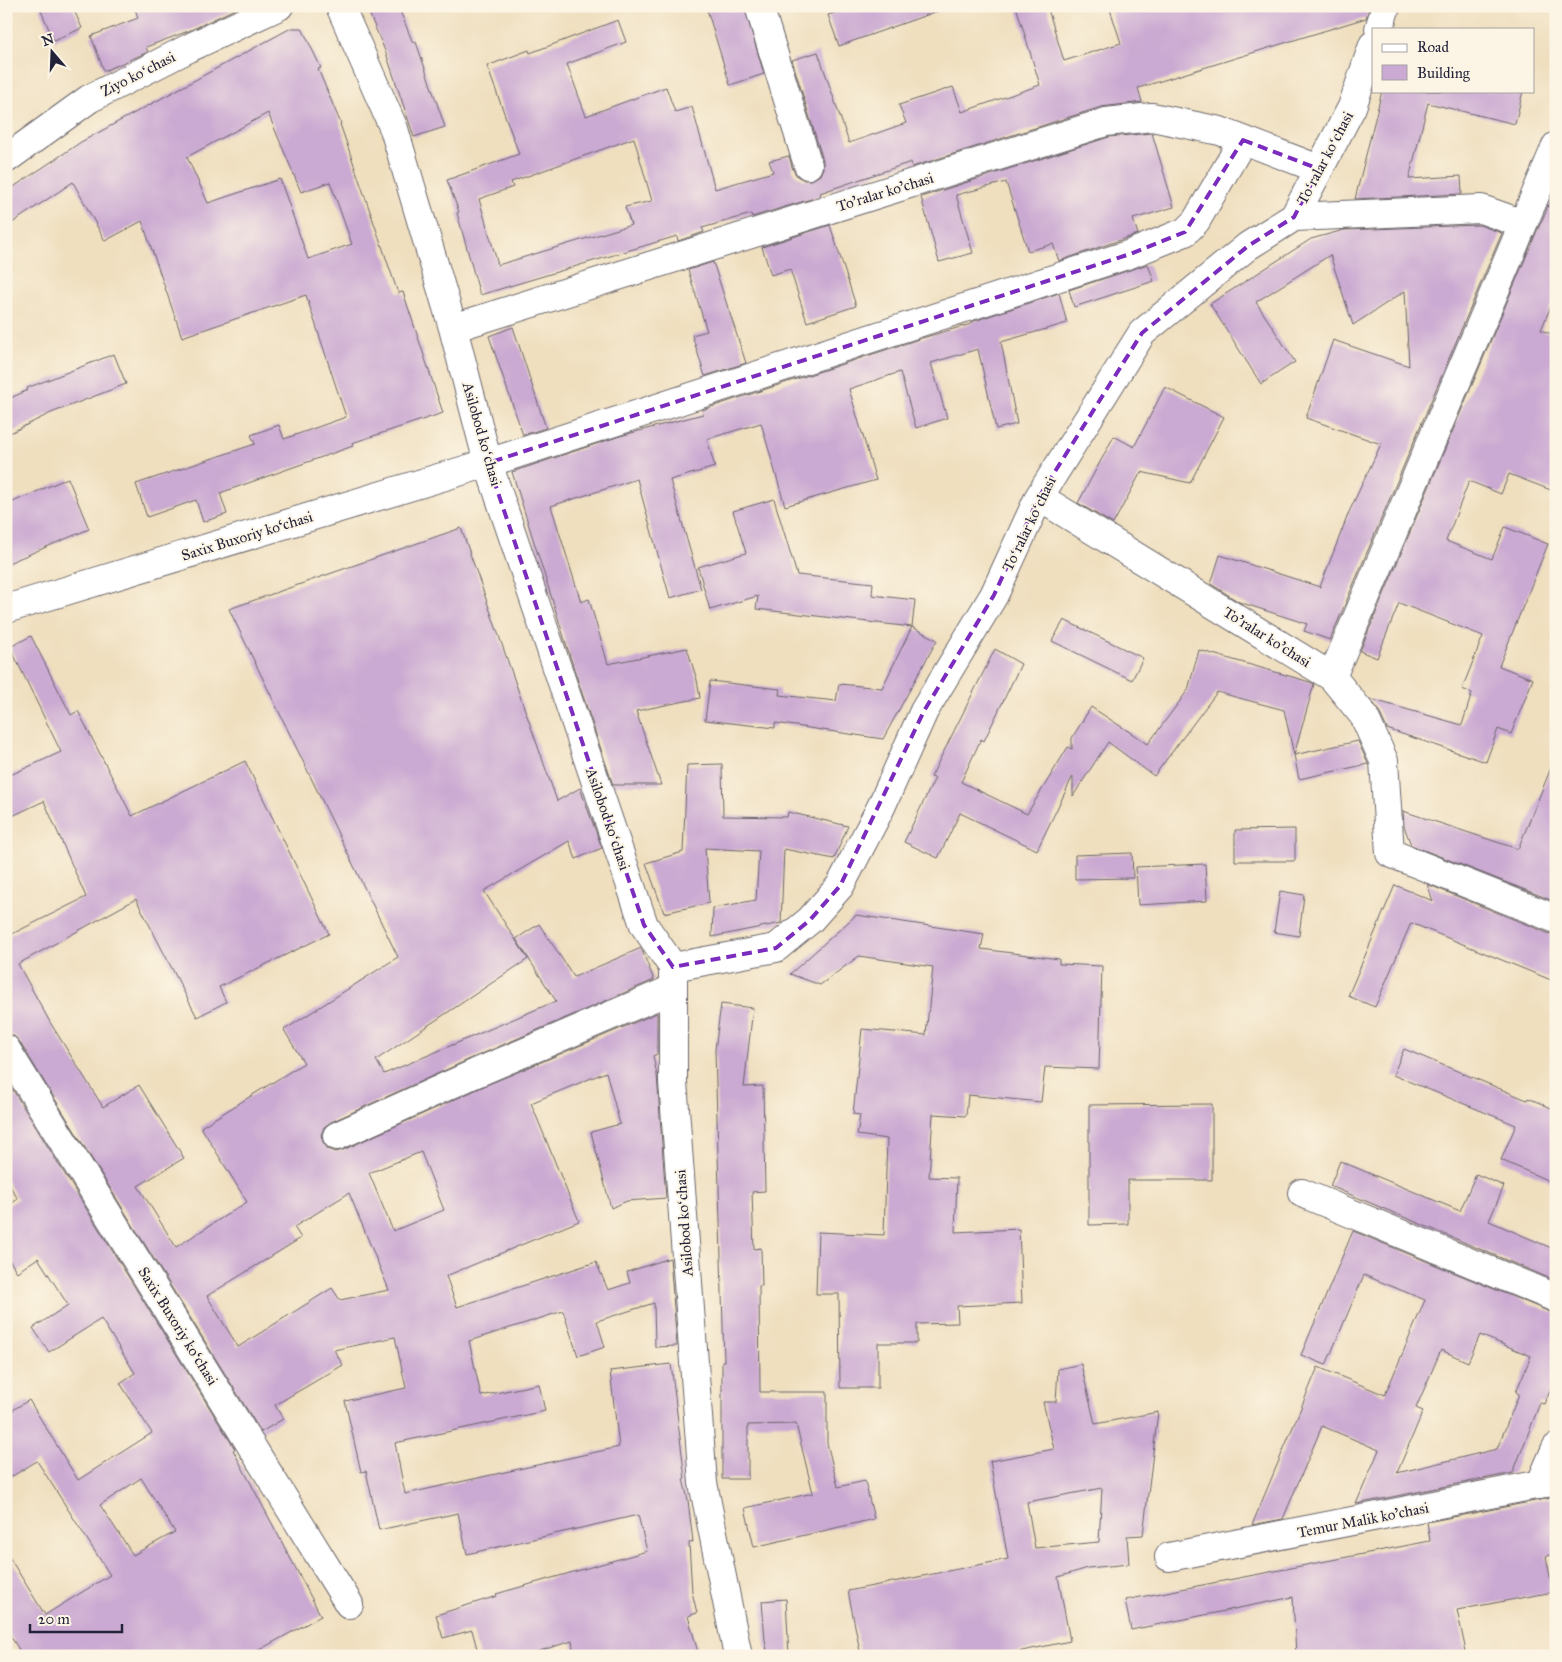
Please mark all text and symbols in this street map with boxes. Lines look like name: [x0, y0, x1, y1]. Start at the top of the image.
north arrow: [28, 28, 78, 78]
legend: [1372, 28, 1534, 92]
text: N: [40, 30, 56, 50]
text: Road: [1417, 38, 1449, 56]
street label: Ziyo koʻchasi: [98, 48, 178, 100]
text: Building: [1417, 64, 1471, 82]
street label: Toʻralar koʻchasi: [1293, 108, 1357, 208]
street label: To'ralar ko'chasi: [834, 169, 936, 215]
street label: Asilobod koʻchasi: [458, 379, 505, 488]
street label: Toʻralar koʻchasi: [998, 474, 1060, 574]
street label: Saxix Buxoriy ko‘chasi: [179, 507, 315, 565]
street label: To'ralar ko'chasi: [1220, 603, 1314, 671]
street label: Asilobod koʻchasi: [582, 764, 634, 873]
street label: Asilobod koʻchasi: [671, 1169, 697, 1278]
street label: Saxix Buxoriy ko‘chasi: [134, 1263, 222, 1389]
street label: Temur Malik ko'chasi: [1296, 1498, 1430, 1542]
scale bar: [30, 1602, 122, 1634]
text: 20 m: [38, 1610, 70, 1628]

